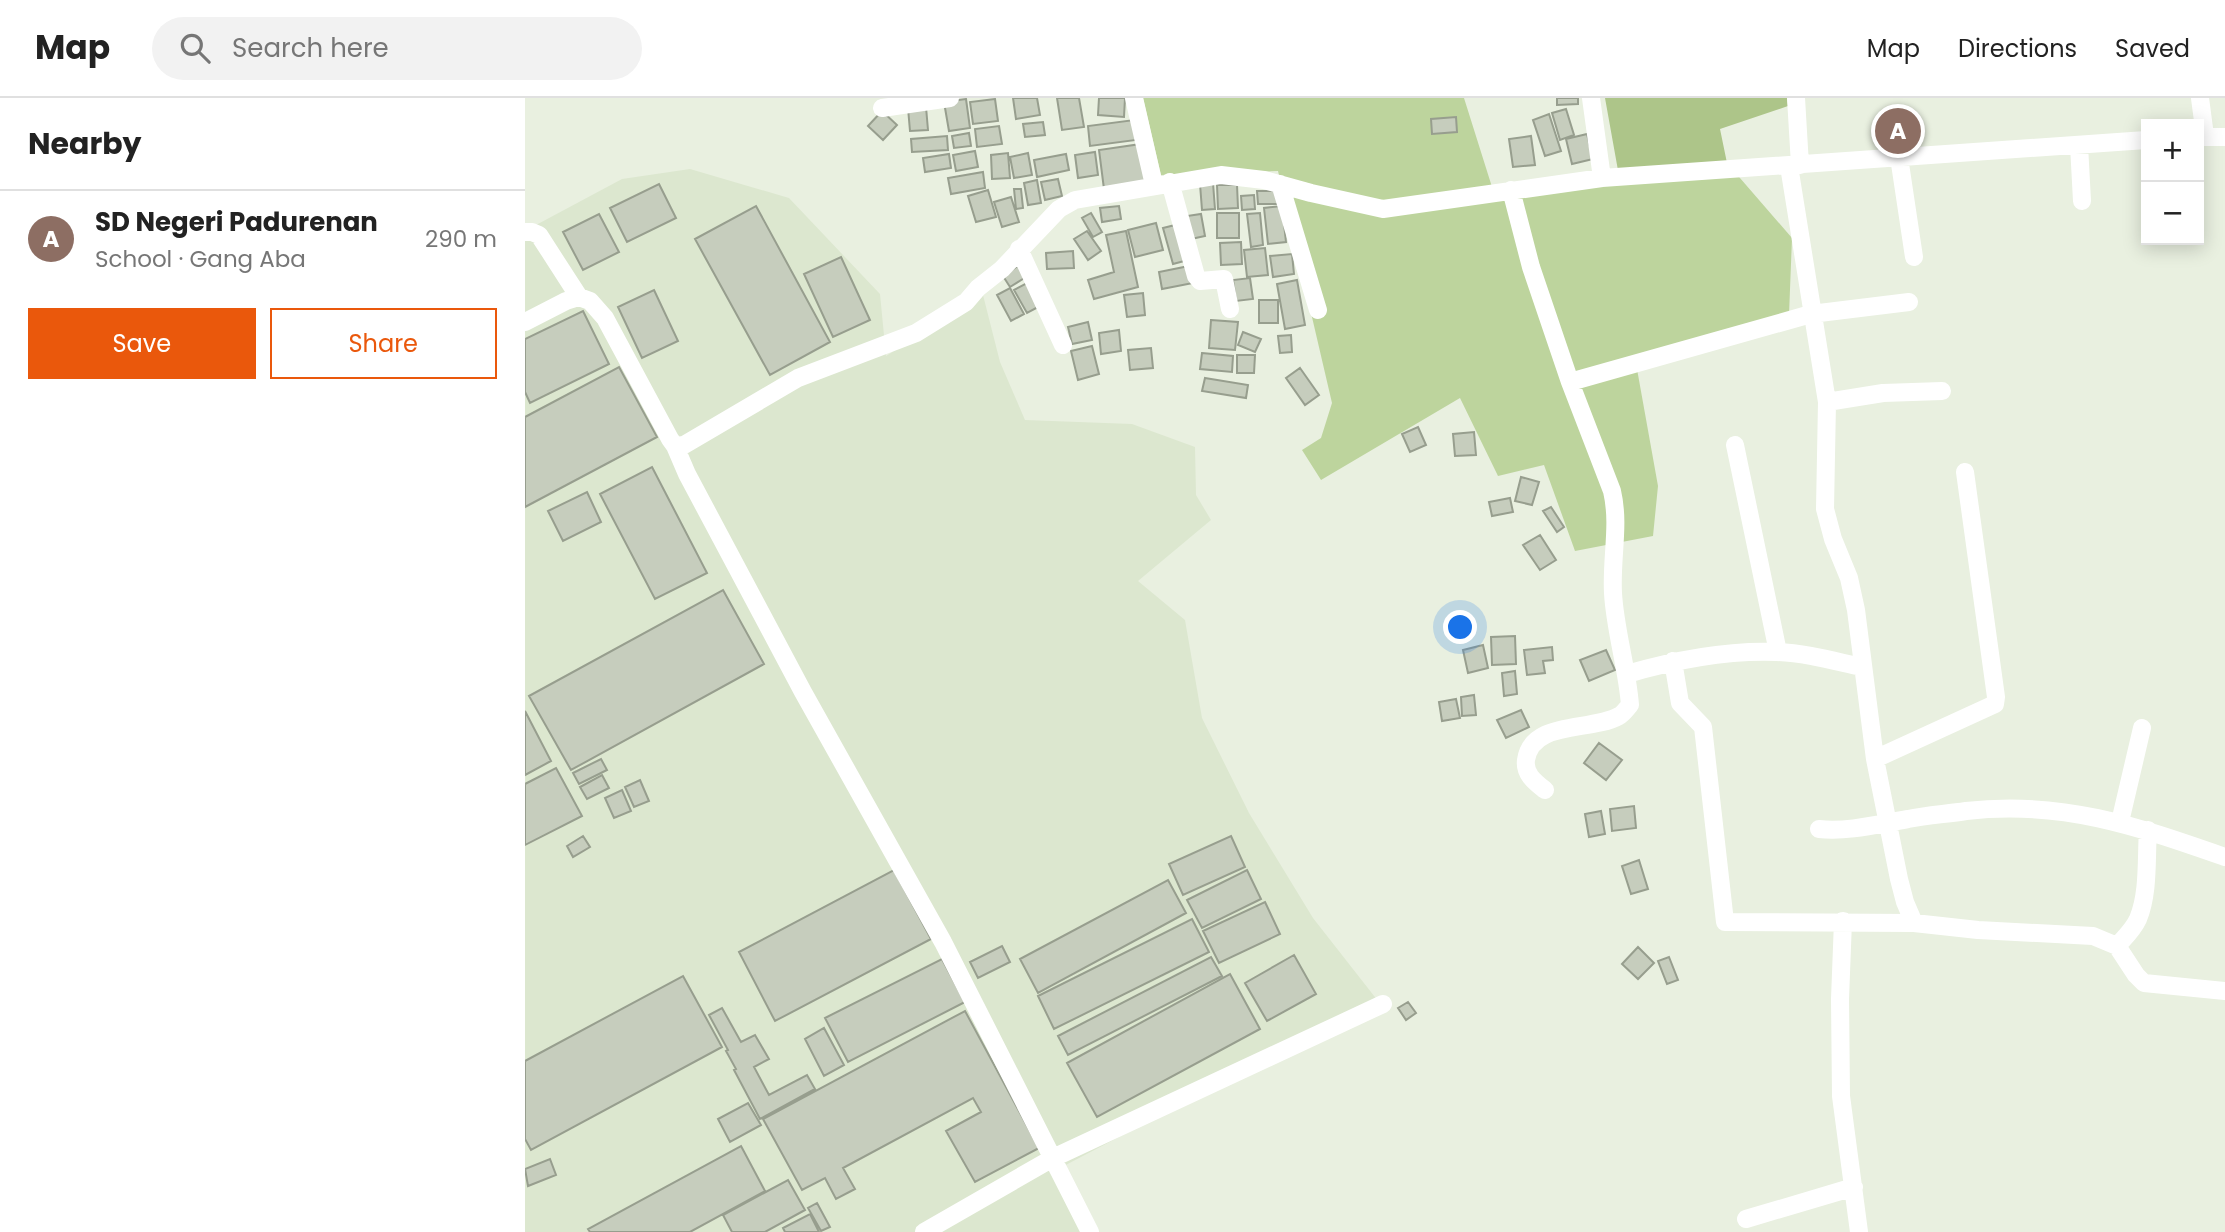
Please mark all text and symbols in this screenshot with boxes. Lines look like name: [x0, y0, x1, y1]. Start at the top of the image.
search box: [152, 17, 642, 80]
text: Map: [35, 24, 110, 71]
icon: search: [176, 29, 214, 67]
text: Search here: [232, 30, 389, 66]
text: Map: [1867, 32, 1920, 65]
text: Directions: [1958, 32, 2077, 65]
text: Saved: [2115, 32, 2190, 65]
pin: A: [1875, 105, 1921, 157]
map controls: [2141, 119, 2204, 245]
button: +: [2141, 119, 2204, 182]
text: Nearby: [28, 122, 142, 165]
button: −: [2141, 182, 2204, 245]
text: SD Negeri Padurenan: [95, 204, 378, 240]
text: A: [43, 223, 59, 255]
text: 290 m: [425, 223, 497, 255]
text: School · Gang Aba: [95, 243, 306, 275]
button: Save: [28, 308, 256, 379]
button: Share: [270, 308, 497, 379]
your location: [1443, 610, 1477, 644]

